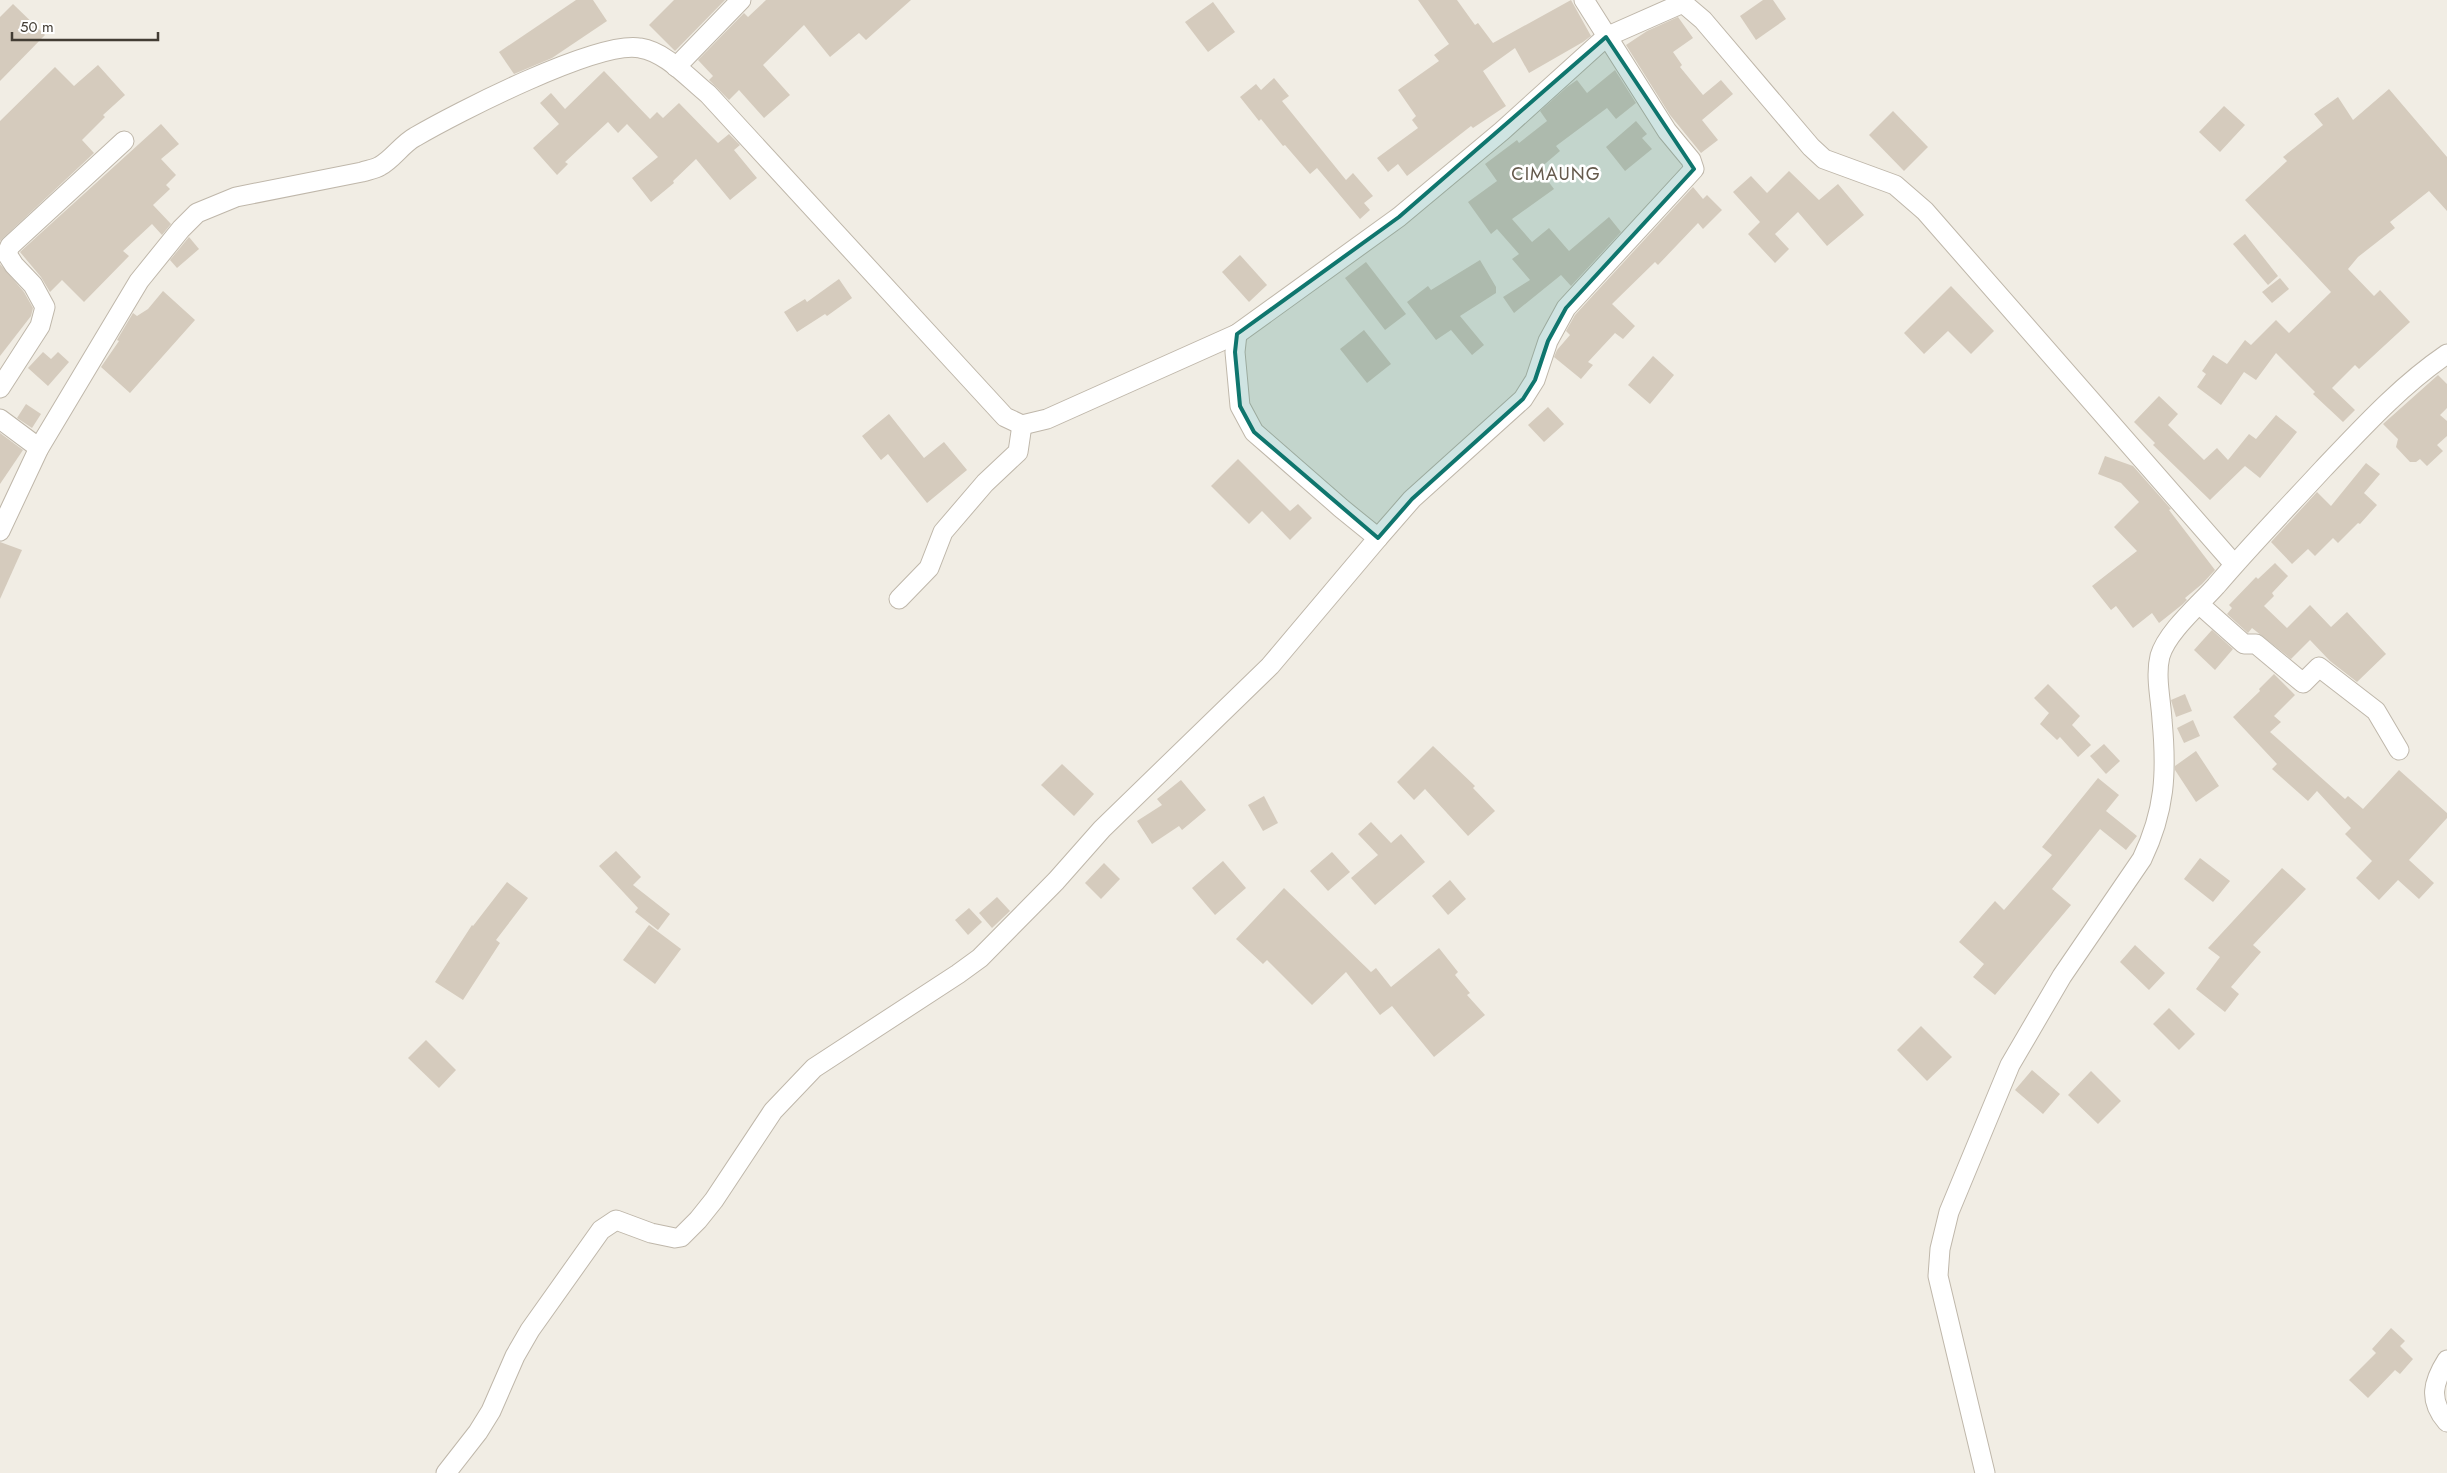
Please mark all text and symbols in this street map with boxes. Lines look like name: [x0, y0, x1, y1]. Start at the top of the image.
scale bar: [12, 10, 159, 42]
text: 50 m: [20, 16, 54, 38]
district label: CIMAUNG: [1511, 161, 1601, 187]

